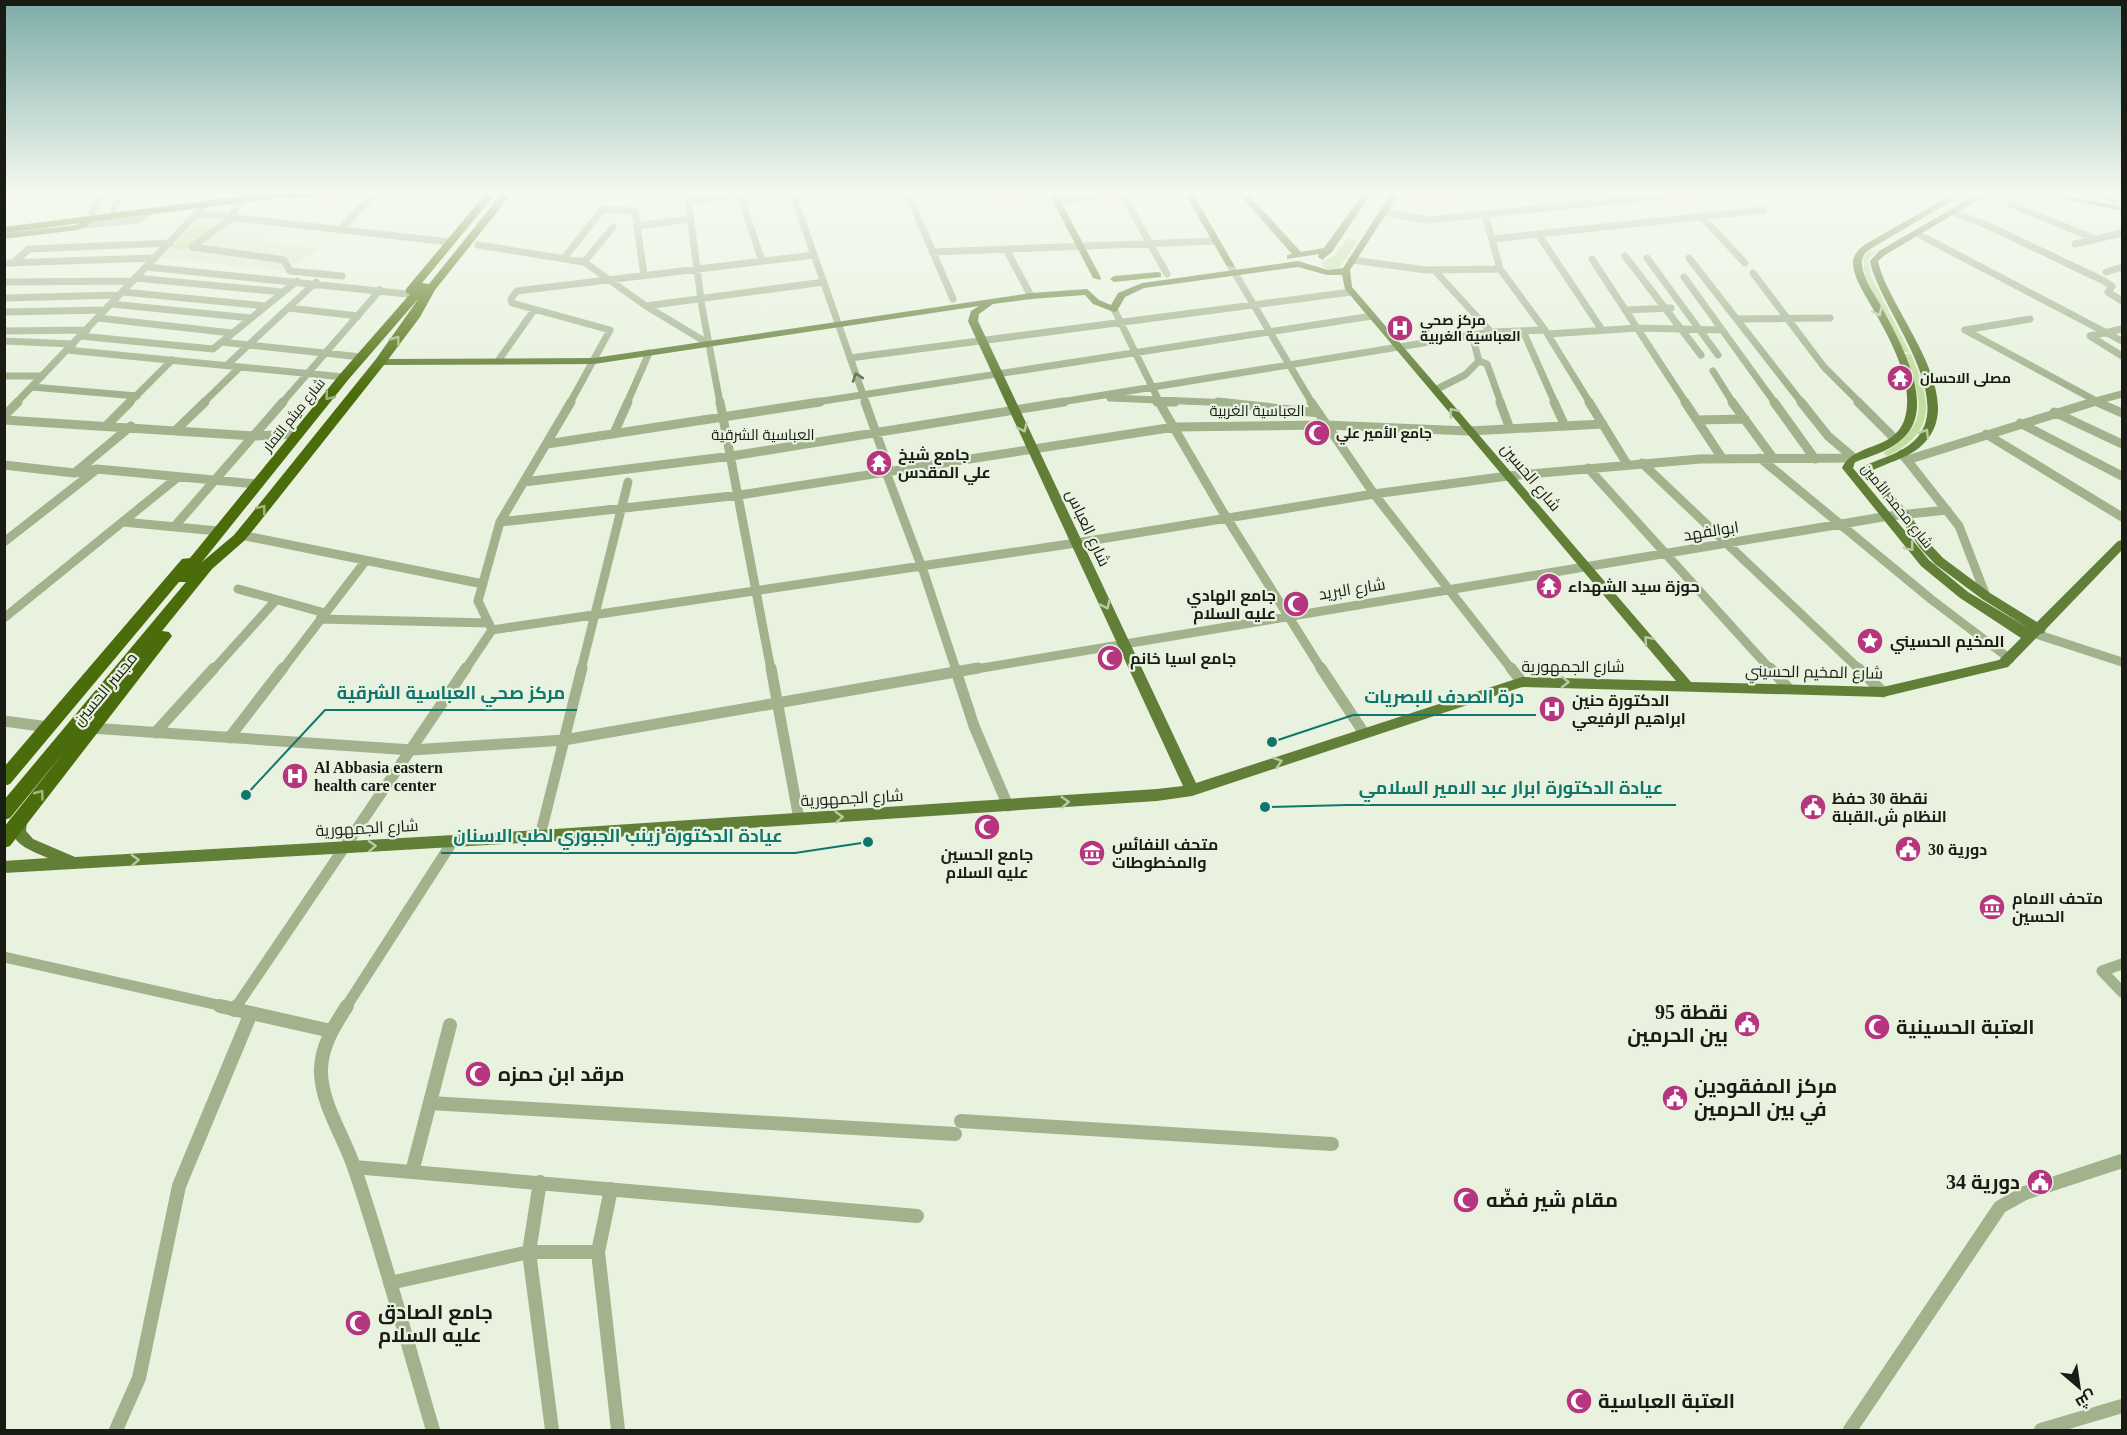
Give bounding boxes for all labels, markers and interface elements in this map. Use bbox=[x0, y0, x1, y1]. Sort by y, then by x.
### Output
one-way arrow bbox=[1871, 306, 1882, 317]
hospital icon: مركز صحي العباسية الغربية bbox=[1385, 313, 1415, 343]
place label: مركز صحي العباسية الغربية bbox=[1420, 313, 1521, 345]
one-way arrow bbox=[389, 335, 400, 346]
temple icon: مصلى الاحسان bbox=[1885, 363, 1915, 393]
place label: مصلى الاحسان bbox=[1920, 371, 2011, 387]
one-way arrow bbox=[851, 372, 864, 383]
street label: شارع ميثم التمار bbox=[259, 375, 330, 457]
one-way arrow bbox=[325, 389, 336, 400]
district label: العباسية الغربية bbox=[1209, 403, 1305, 420]
one-way arrow bbox=[1449, 408, 1460, 419]
mosque icon: جامع الأمير علي bbox=[1302, 418, 1332, 448]
one-way arrow bbox=[1015, 422, 1027, 433]
place label: جامع الأمير علي bbox=[1336, 426, 1432, 445]
district label: العباسية الشرقية bbox=[711, 427, 815, 444]
one-way arrow bbox=[1917, 429, 1929, 439]
street label: شارع الحسين bbox=[1496, 440, 1564, 516]
place label: جامع شيخ علي المقدس bbox=[898, 446, 991, 485]
temple icon: جامع شيخ علي المقدس bbox=[864, 448, 894, 478]
street label: شارع محمد الأمين bbox=[1858, 461, 1936, 552]
street label: شارع العباس bbox=[1060, 487, 1113, 570]
one-way arrow bbox=[255, 505, 266, 516]
street label: ابوالفهد bbox=[1682, 518, 1740, 546]
one-way arrow bbox=[1902, 540, 1913, 551]
temple icon: حوزة سيد الشهداء bbox=[1534, 571, 1564, 601]
street label: شارع البريد bbox=[1317, 575, 1387, 606]
place label: حوزة سيد الشهداء bbox=[1568, 578, 1700, 596]
place label: جامع الهادي عليه السلام bbox=[1187, 587, 1276, 625]
mosque icon: جامع الهادي عليه السلام bbox=[1281, 589, 1311, 619]
one-way arrow bbox=[1098, 598, 1110, 609]
place icon: المخيم الحسيني bbox=[1855, 626, 1885, 656]
place label: المخيم الحسيني bbox=[1890, 633, 2004, 654]
one-way arrow bbox=[1644, 636, 1655, 647]
mosque icon: جامع اسيا خانم bbox=[1095, 643, 1125, 673]
street label: مجسر الحسين bbox=[69, 649, 142, 730]
place label: جامع اسيا خانم bbox=[1130, 650, 1236, 670]
street label: شارع الجمهورية bbox=[1522, 658, 1624, 678]
street label: شارع المخيم الحسيني bbox=[1745, 662, 1883, 687]
callout: مركز صحي العباسية الشرقية bbox=[325, 674, 577, 710]
one-way arrow bbox=[1561, 676, 1570, 688]
callout: درة الصدف للبصريات bbox=[1353, 679, 1536, 715]
text: مركز صحي العباسية الشرقية bbox=[337, 683, 565, 708]
text: درة الصدف للبصريات bbox=[1364, 687, 1524, 708]
place label: الدكتورة حنين ابراهيم الرفيعي bbox=[1572, 692, 1686, 731]
hospital icon: الدكتورة حنين ابراهيم الرفيعي bbox=[1537, 694, 1567, 724]
one-way arrow bbox=[1272, 757, 1283, 769]
place label: Al Abbasia eastern health care center bbox=[314, 759, 443, 794]
hospital icon: Al Abbasia eastern health care center bbox=[280, 761, 310, 791]
callout: عيادة الدكتورة ابرار عبد الامير السلامي bbox=[1347, 769, 1676, 805]
text: عيادة الدكتورة ابرار عبد الامير السلامي bbox=[1359, 778, 1663, 803]
street label: شارع الجمهورية bbox=[800, 787, 904, 812]
one-way arrow bbox=[33, 790, 44, 801]
place label: نقطة 30 حفظ النظام ش.القبلة bbox=[1832, 790, 1947, 828]
public building icon: نقطة 30 حفظ النظام ش.القبلة bbox=[1798, 792, 1828, 822]
one-way arrow bbox=[1061, 796, 1070, 809]
one-way arrow bbox=[834, 810, 843, 823]
mosque icon: جامع الحسين عليه السلام bbox=[972, 812, 1002, 842]
street label: شارع الجمهورية bbox=[315, 817, 419, 842]
callout: عيادة الدكتورة زينب الجبوري لطب الاسنان bbox=[441, 817, 795, 853]
text: عيادة الدكتورة زينب الجبوري لطب الاسنان bbox=[453, 826, 783, 850]
public building icon: دورية 30 bbox=[1893, 834, 1923, 864]
place label: متحف النفائس والمخطوطات bbox=[1112, 836, 1218, 872]
museum icon: متحف النفائس والمخطوطات bbox=[1077, 838, 1107, 868]
one-way arrow bbox=[367, 839, 376, 852]
place label: دورية 30 bbox=[1928, 841, 1987, 859]
place label: جامع الحسين عليه السلام bbox=[941, 846, 1033, 884]
one-way arrow bbox=[131, 854, 140, 867]
place label: متحف الامام الحسين bbox=[2012, 890, 2103, 926]
museum icon: متحف الامام الحسين bbox=[1977, 892, 2007, 922]
place label: نقطة 95 بين الحرمين bbox=[1627, 1001, 1728, 1047]
public building icon: نقطة 95 بين الحرمين bbox=[1732, 1009, 1762, 1039]
mosque icon: العتبة الحسينية bbox=[1862, 1012, 1892, 1042]
place label: العتبة الحسينية bbox=[1896, 1016, 2034, 1039]
mosque icon: مرقد ابن حمزه bbox=[463, 1059, 493, 1089]
place label: مرقد ابن حمزه bbox=[498, 1063, 625, 1086]
place label: مركز المفقودين في بين الحرمين bbox=[1694, 1075, 1837, 1125]
public building icon: مركز المفقودين في بين الحرمين bbox=[1660, 1083, 1690, 1113]
public building icon: دورية 34 bbox=[2025, 1167, 2055, 1197]
place label: دورية 34 bbox=[1946, 1171, 2020, 1194]
mosque icon: مقام شير فضّه bbox=[1451, 1185, 1481, 1215]
place label: مقام شير فضّه bbox=[1486, 1188, 1618, 1214]
place label: جامع الصادق عليه السلام bbox=[378, 1301, 493, 1349]
mosque icon: جامع الصادق عليه السلام bbox=[343, 1308, 373, 1338]
north arrow bbox=[2049, 1357, 2109, 1417]
mosque icon: العتبة العباسية bbox=[1564, 1386, 1594, 1416]
text: ش bbox=[2072, 1386, 2099, 1412]
place label: العتبة العباسية bbox=[1598, 1390, 1735, 1413]

